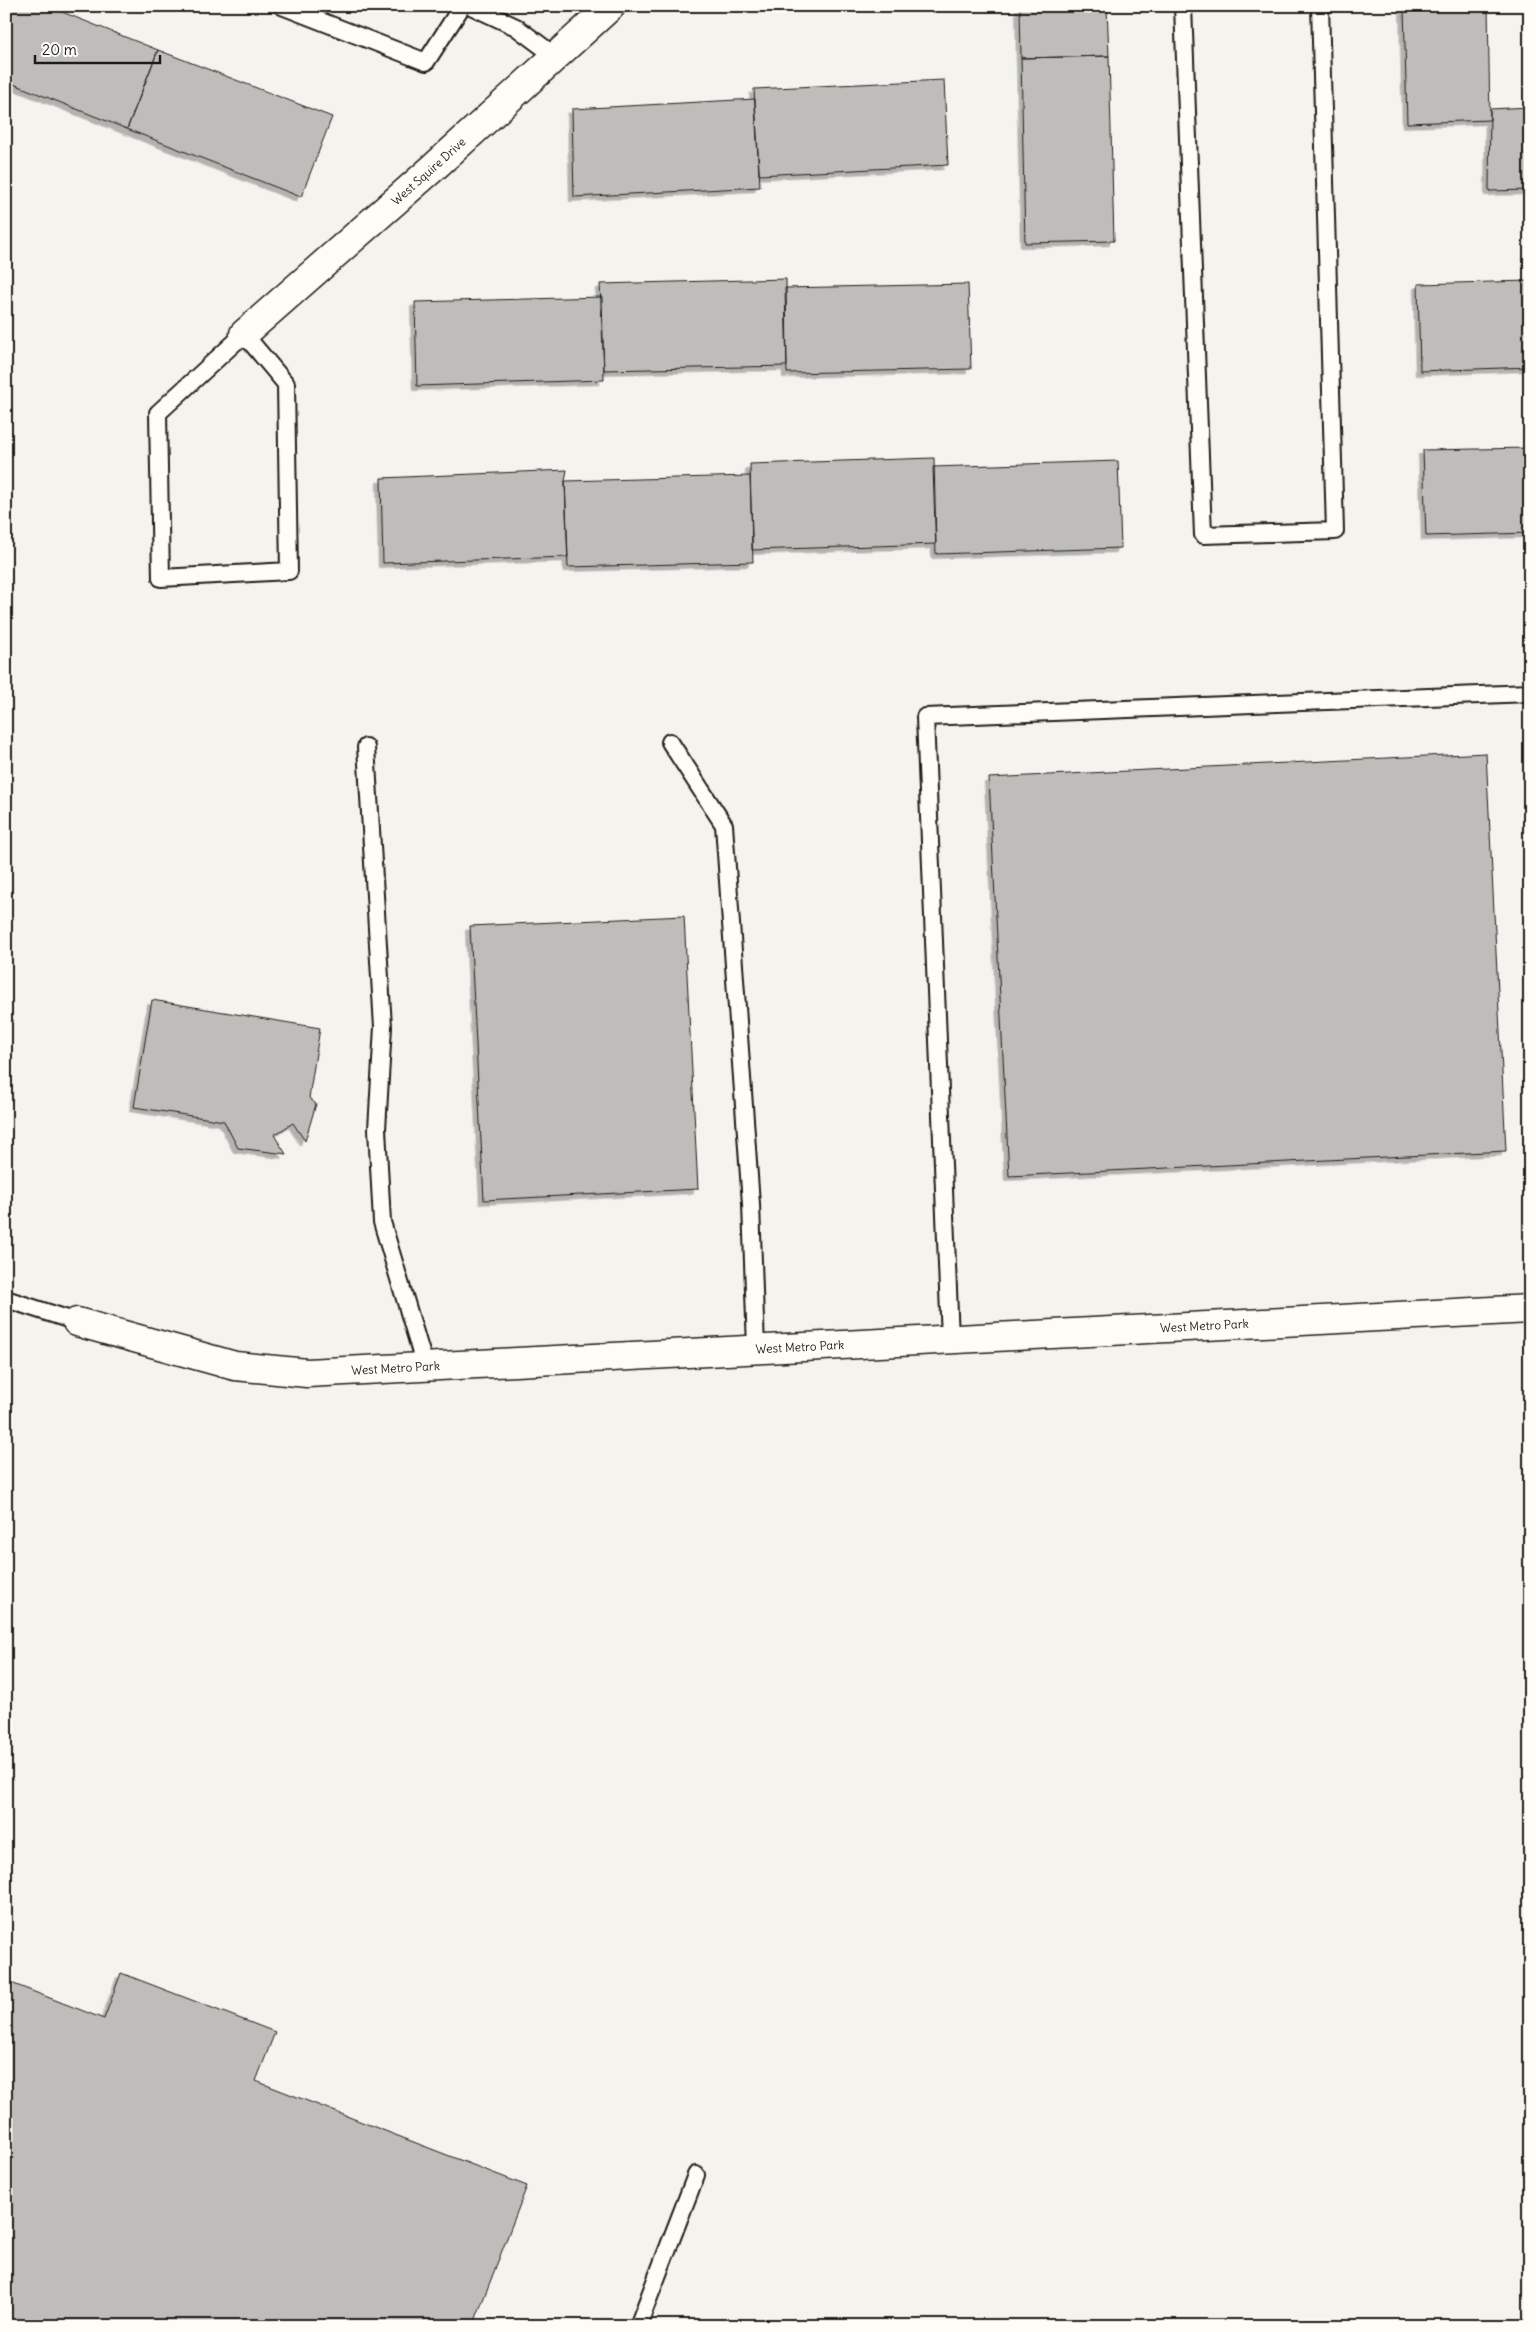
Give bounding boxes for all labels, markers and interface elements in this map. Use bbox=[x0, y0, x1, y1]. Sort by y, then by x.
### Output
scale bar bbox=[35, 32, 160, 64]
text: 20 m bbox=[42, 40, 77, 59]
street label: West Squire Drive bbox=[388, 134, 469, 208]
street label: West Metro Park bbox=[1160, 1316, 1249, 1335]
street label: West Metro Park bbox=[755, 1337, 845, 1357]
street label: West Metro Park bbox=[351, 1358, 440, 1378]

